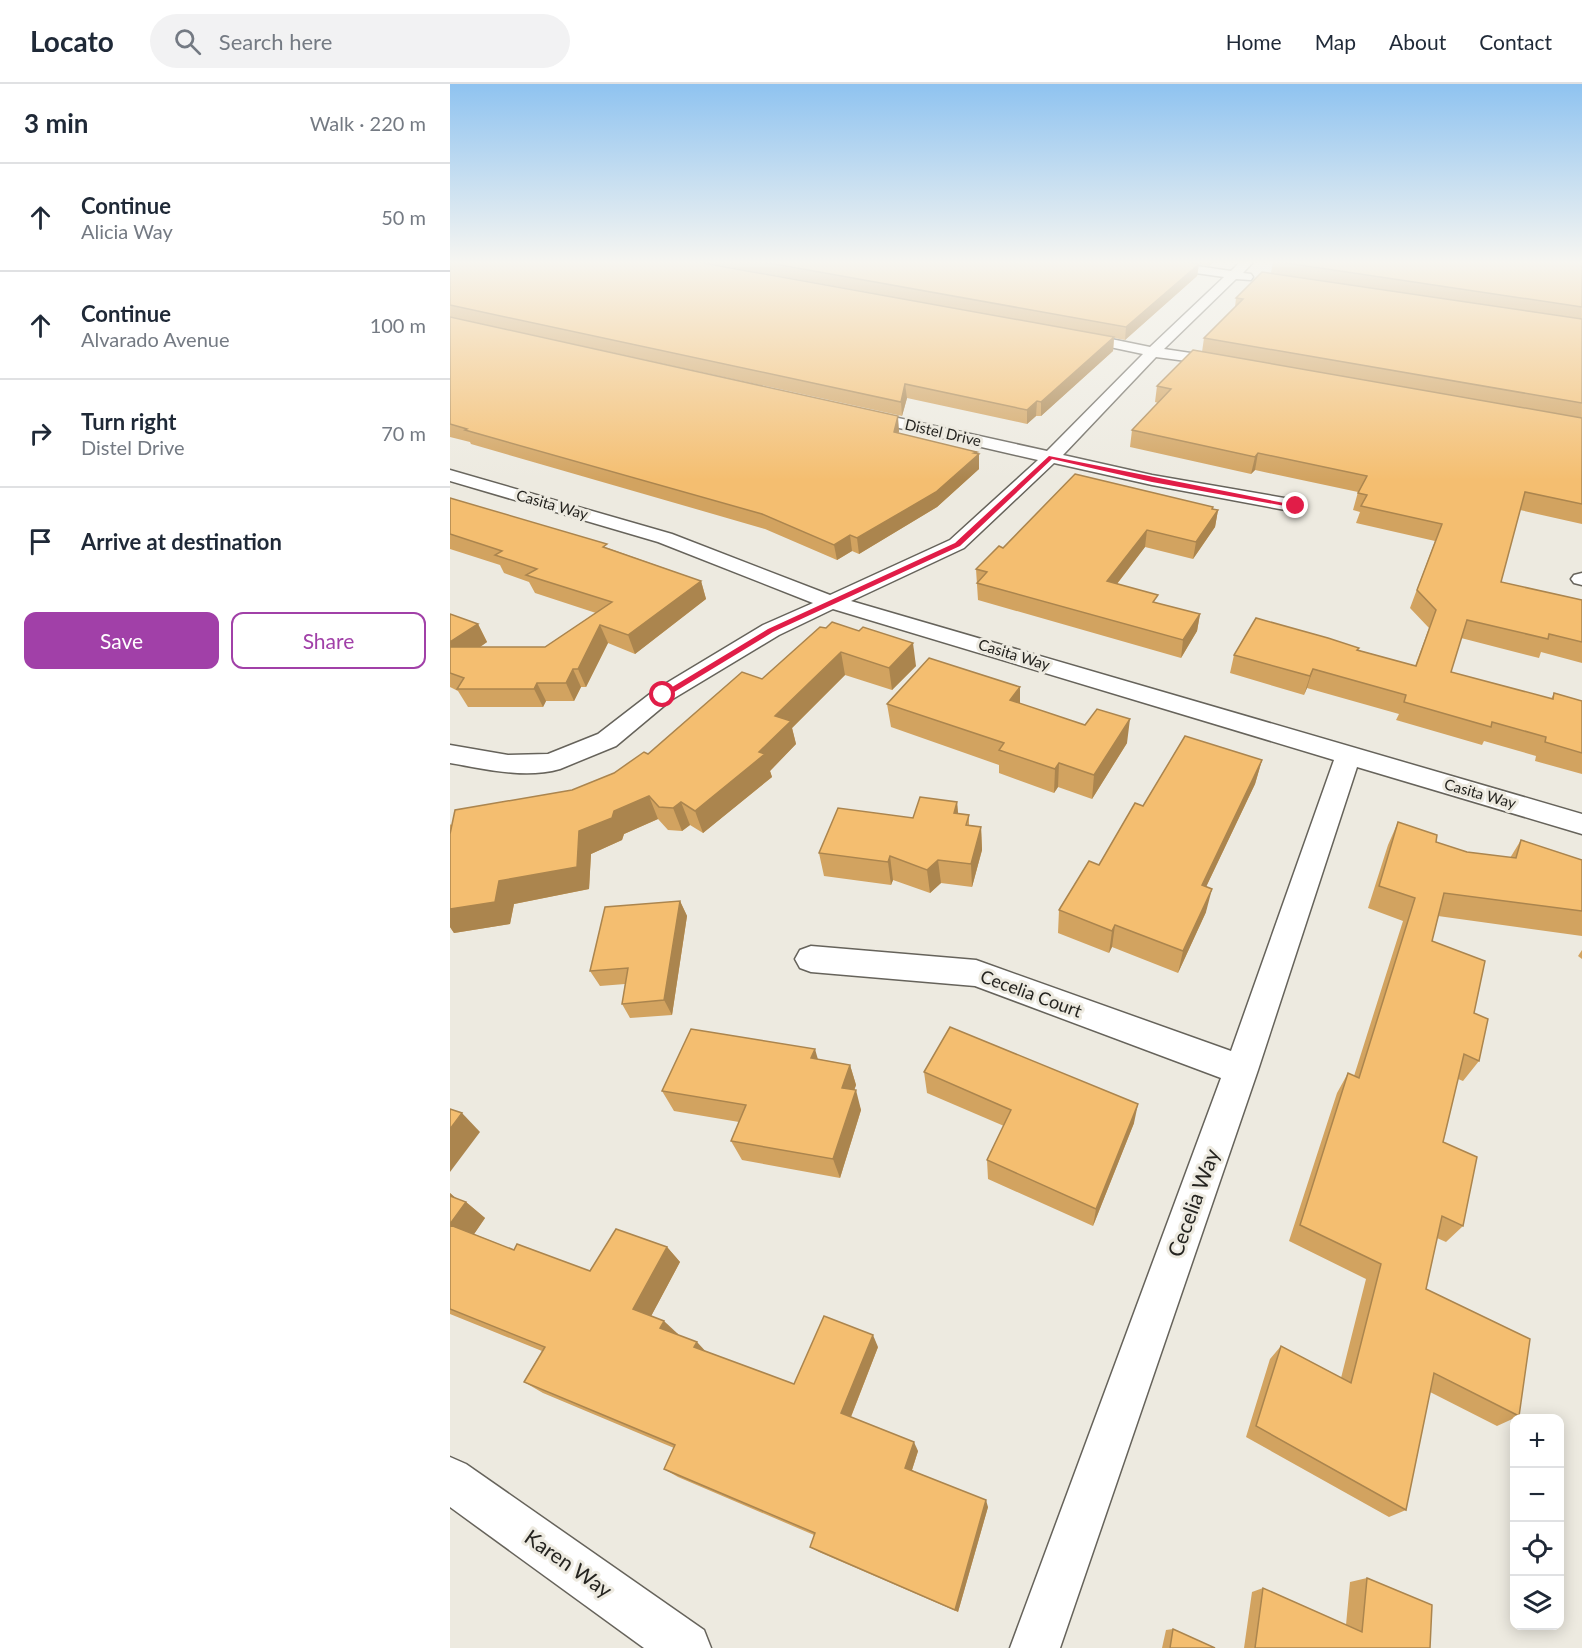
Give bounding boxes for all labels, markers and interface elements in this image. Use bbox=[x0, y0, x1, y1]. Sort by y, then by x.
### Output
search box bbox=[150, 14, 570, 68]
text: Locato bbox=[30, 24, 114, 58]
icon: search bbox=[171, 25, 204, 58]
text: Search here bbox=[219, 28, 332, 55]
text: Home bbox=[1226, 29, 1282, 54]
text: Map bbox=[1315, 29, 1356, 54]
text: About bbox=[1389, 29, 1446, 54]
text: Contact bbox=[1479, 29, 1552, 54]
text: 3 min bbox=[24, 107, 88, 139]
text: Walk · 220 m bbox=[310, 111, 426, 135]
text: Continue bbox=[81, 192, 171, 219]
icon: ahead bbox=[24, 201, 57, 234]
text: 50 m bbox=[381, 205, 426, 229]
text: Alicia Way bbox=[81, 219, 173, 243]
text: Continue bbox=[81, 300, 171, 327]
icon: ahead bbox=[24, 309, 57, 342]
text: 100 m bbox=[370, 313, 426, 337]
text: Alvarado Avenue bbox=[81, 327, 230, 351]
text: Turn right bbox=[81, 408, 176, 435]
street label: Distel Drive bbox=[903, 415, 983, 450]
icon: right bbox=[24, 417, 57, 450]
text: 70 m bbox=[381, 421, 426, 445]
text: Distel Drive bbox=[81, 435, 185, 459]
street label: Casita Way bbox=[514, 485, 590, 523]
route end bbox=[1282, 492, 1308, 518]
icon: arrive bbox=[24, 525, 57, 558]
text: Arrive at destination bbox=[81, 528, 282, 555]
button: Save bbox=[24, 612, 219, 669]
button: Share bbox=[231, 612, 426, 669]
street label: Casita Way bbox=[976, 635, 1052, 674]
route start bbox=[649, 681, 675, 707]
street label: Casita Way bbox=[1442, 774, 1518, 812]
street label: Cecelia Court bbox=[978, 965, 1086, 1022]
street label: Cecelia Way bbox=[1162, 1145, 1224, 1260]
map controls bbox=[1510, 1414, 1564, 1630]
button: + bbox=[1510, 1414, 1564, 1468]
button: − bbox=[1510, 1468, 1564, 1522]
button: locate bbox=[1510, 1522, 1564, 1576]
street label: Karen Way bbox=[520, 1524, 618, 1602]
button: layers bbox=[1510, 1576, 1564, 1630]

